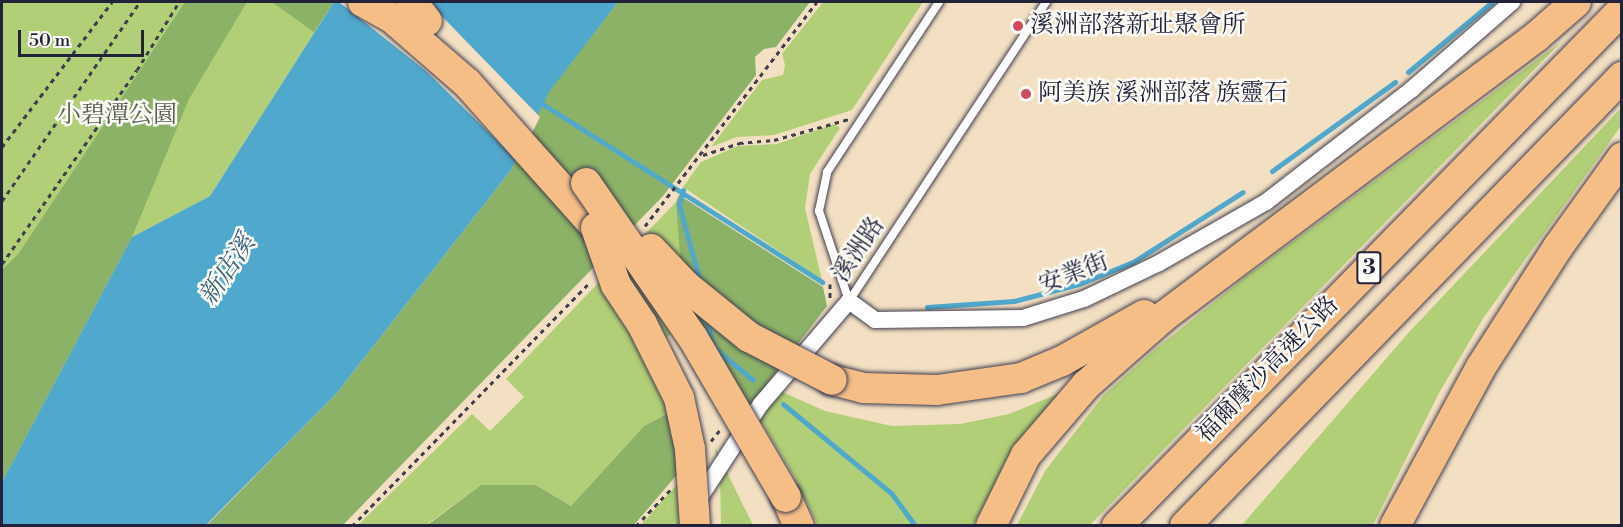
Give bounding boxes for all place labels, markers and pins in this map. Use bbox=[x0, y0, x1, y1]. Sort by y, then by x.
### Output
place label: 溪洲部落新址聚會所 bbox=[1030, 12, 1246, 40]
marker: 溪洲部落新址聚會所 bbox=[1011, 19, 1025, 33]
place label: 阿美族 溪洲部落 族靈石 bbox=[1038, 80, 1288, 108]
marker: 阿美族 溪洲部落 族靈石 bbox=[1019, 87, 1033, 101]

